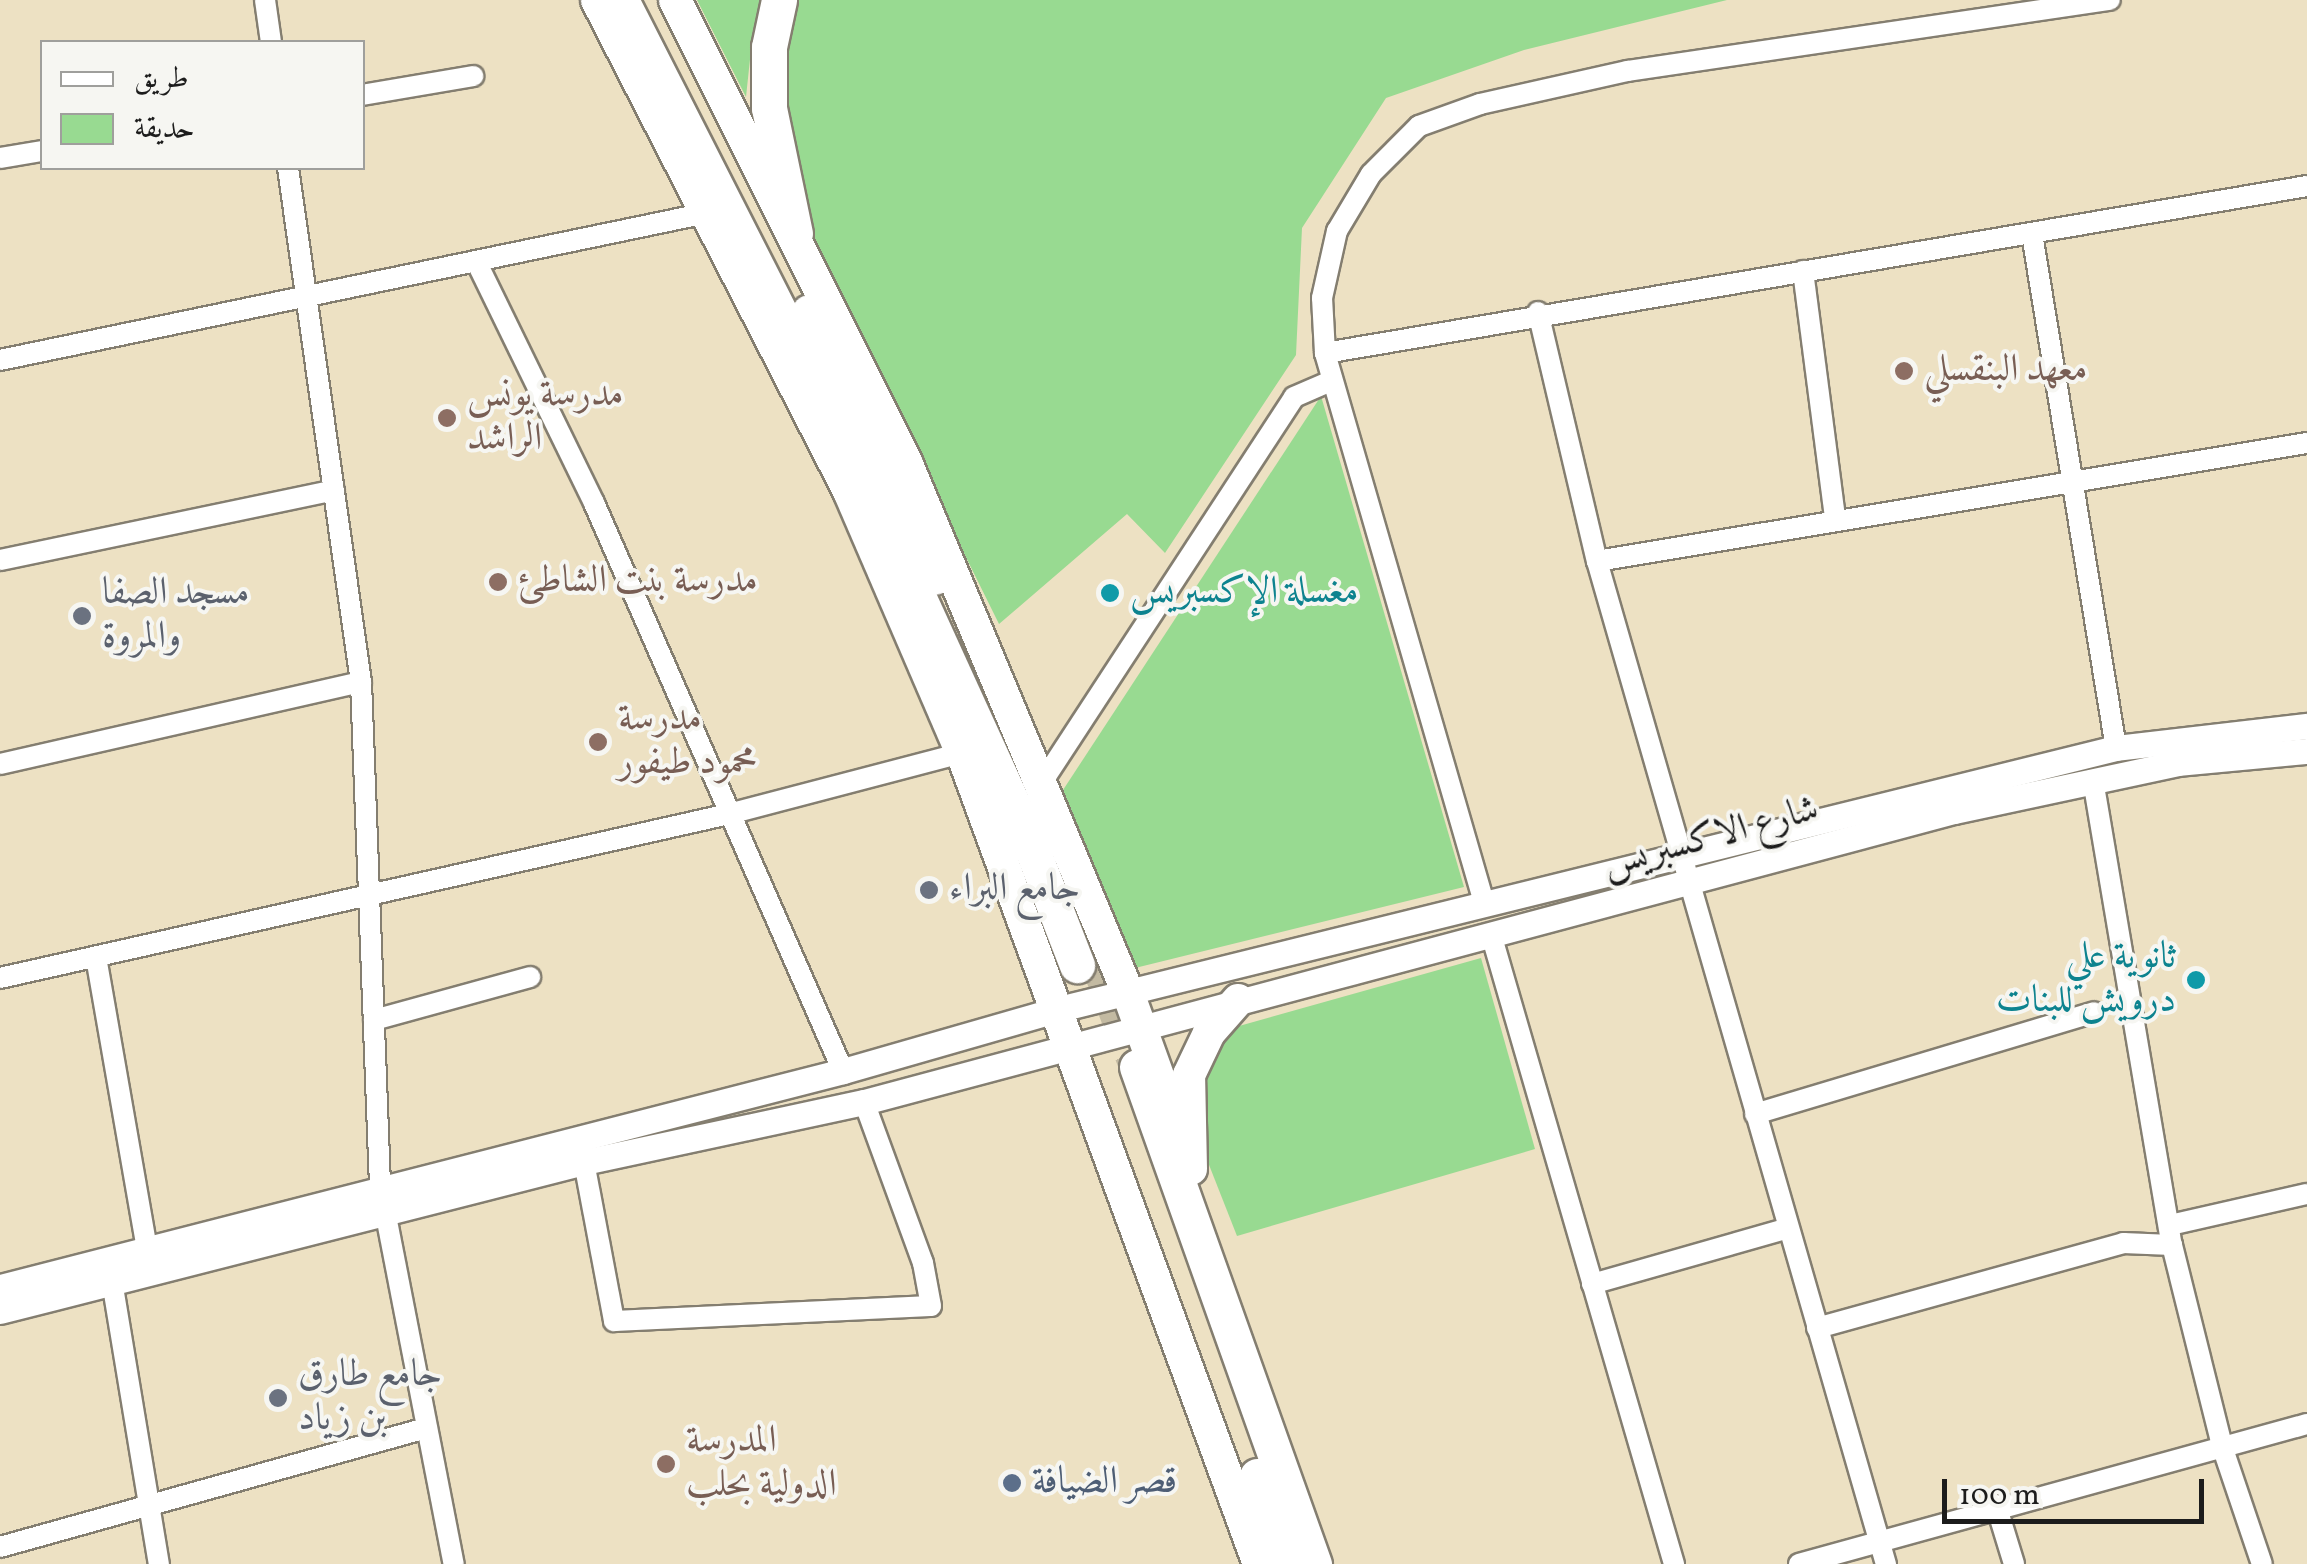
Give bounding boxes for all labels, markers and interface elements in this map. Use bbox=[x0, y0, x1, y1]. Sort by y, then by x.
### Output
legend bbox=[40, 40, 365, 170]
text: طريق bbox=[134, 58, 189, 100]
text: حديقة bbox=[134, 108, 195, 150]
place label: معهد البنقسلي bbox=[1924, 348, 2088, 394]
marker: معهد البنقسلي bbox=[1893, 360, 1915, 382]
place label: مدرسة يونس الراشد bbox=[467, 373, 624, 462]
marker: مدرسة يونس الراشد bbox=[436, 407, 458, 429]
place label: مدرسة بنت الشاطئ bbox=[518, 559, 758, 605]
place label: مغسلة الإكسبريس bbox=[1130, 570, 1358, 616]
place label: مسجد الصفا والمروة bbox=[102, 571, 250, 660]
marker: مدرسة بنت الشاطئ bbox=[487, 571, 509, 593]
marker: مغسلة الإكسبريس bbox=[1099, 582, 1121, 604]
marker: مسجد الصفا والمروة bbox=[71, 605, 93, 627]
place label: مدرسة محمود طيفور bbox=[618, 697, 757, 786]
marker: مدرسة محمود طيفور bbox=[587, 731, 609, 753]
street label: شارع الاكسبريس bbox=[1598, 787, 1824, 889]
place label: جامع البراء bbox=[949, 867, 1080, 913]
marker: جامع البراء bbox=[918, 879, 940, 901]
place label: ثانوية علي درويش للبنات bbox=[1996, 935, 2176, 1024]
marker: ثانوية علي درويش للبنات bbox=[2185, 969, 2207, 991]
place label: جامع طارق بن زياد bbox=[298, 1353, 442, 1442]
marker: جامع طارق بن زياد bbox=[267, 1387, 289, 1409]
place label: المدرسة الدولية بحلب bbox=[686, 1419, 837, 1508]
marker: المدرسة الدولية بحلب bbox=[655, 1453, 677, 1475]
scale bar bbox=[1947, 1459, 2210, 1521]
place label: قصر الضيافة bbox=[1032, 1460, 1177, 1506]
marker: قصر الضيافة bbox=[1001, 1472, 1023, 1494]
text: 100 m bbox=[1959, 1475, 2040, 1517]

